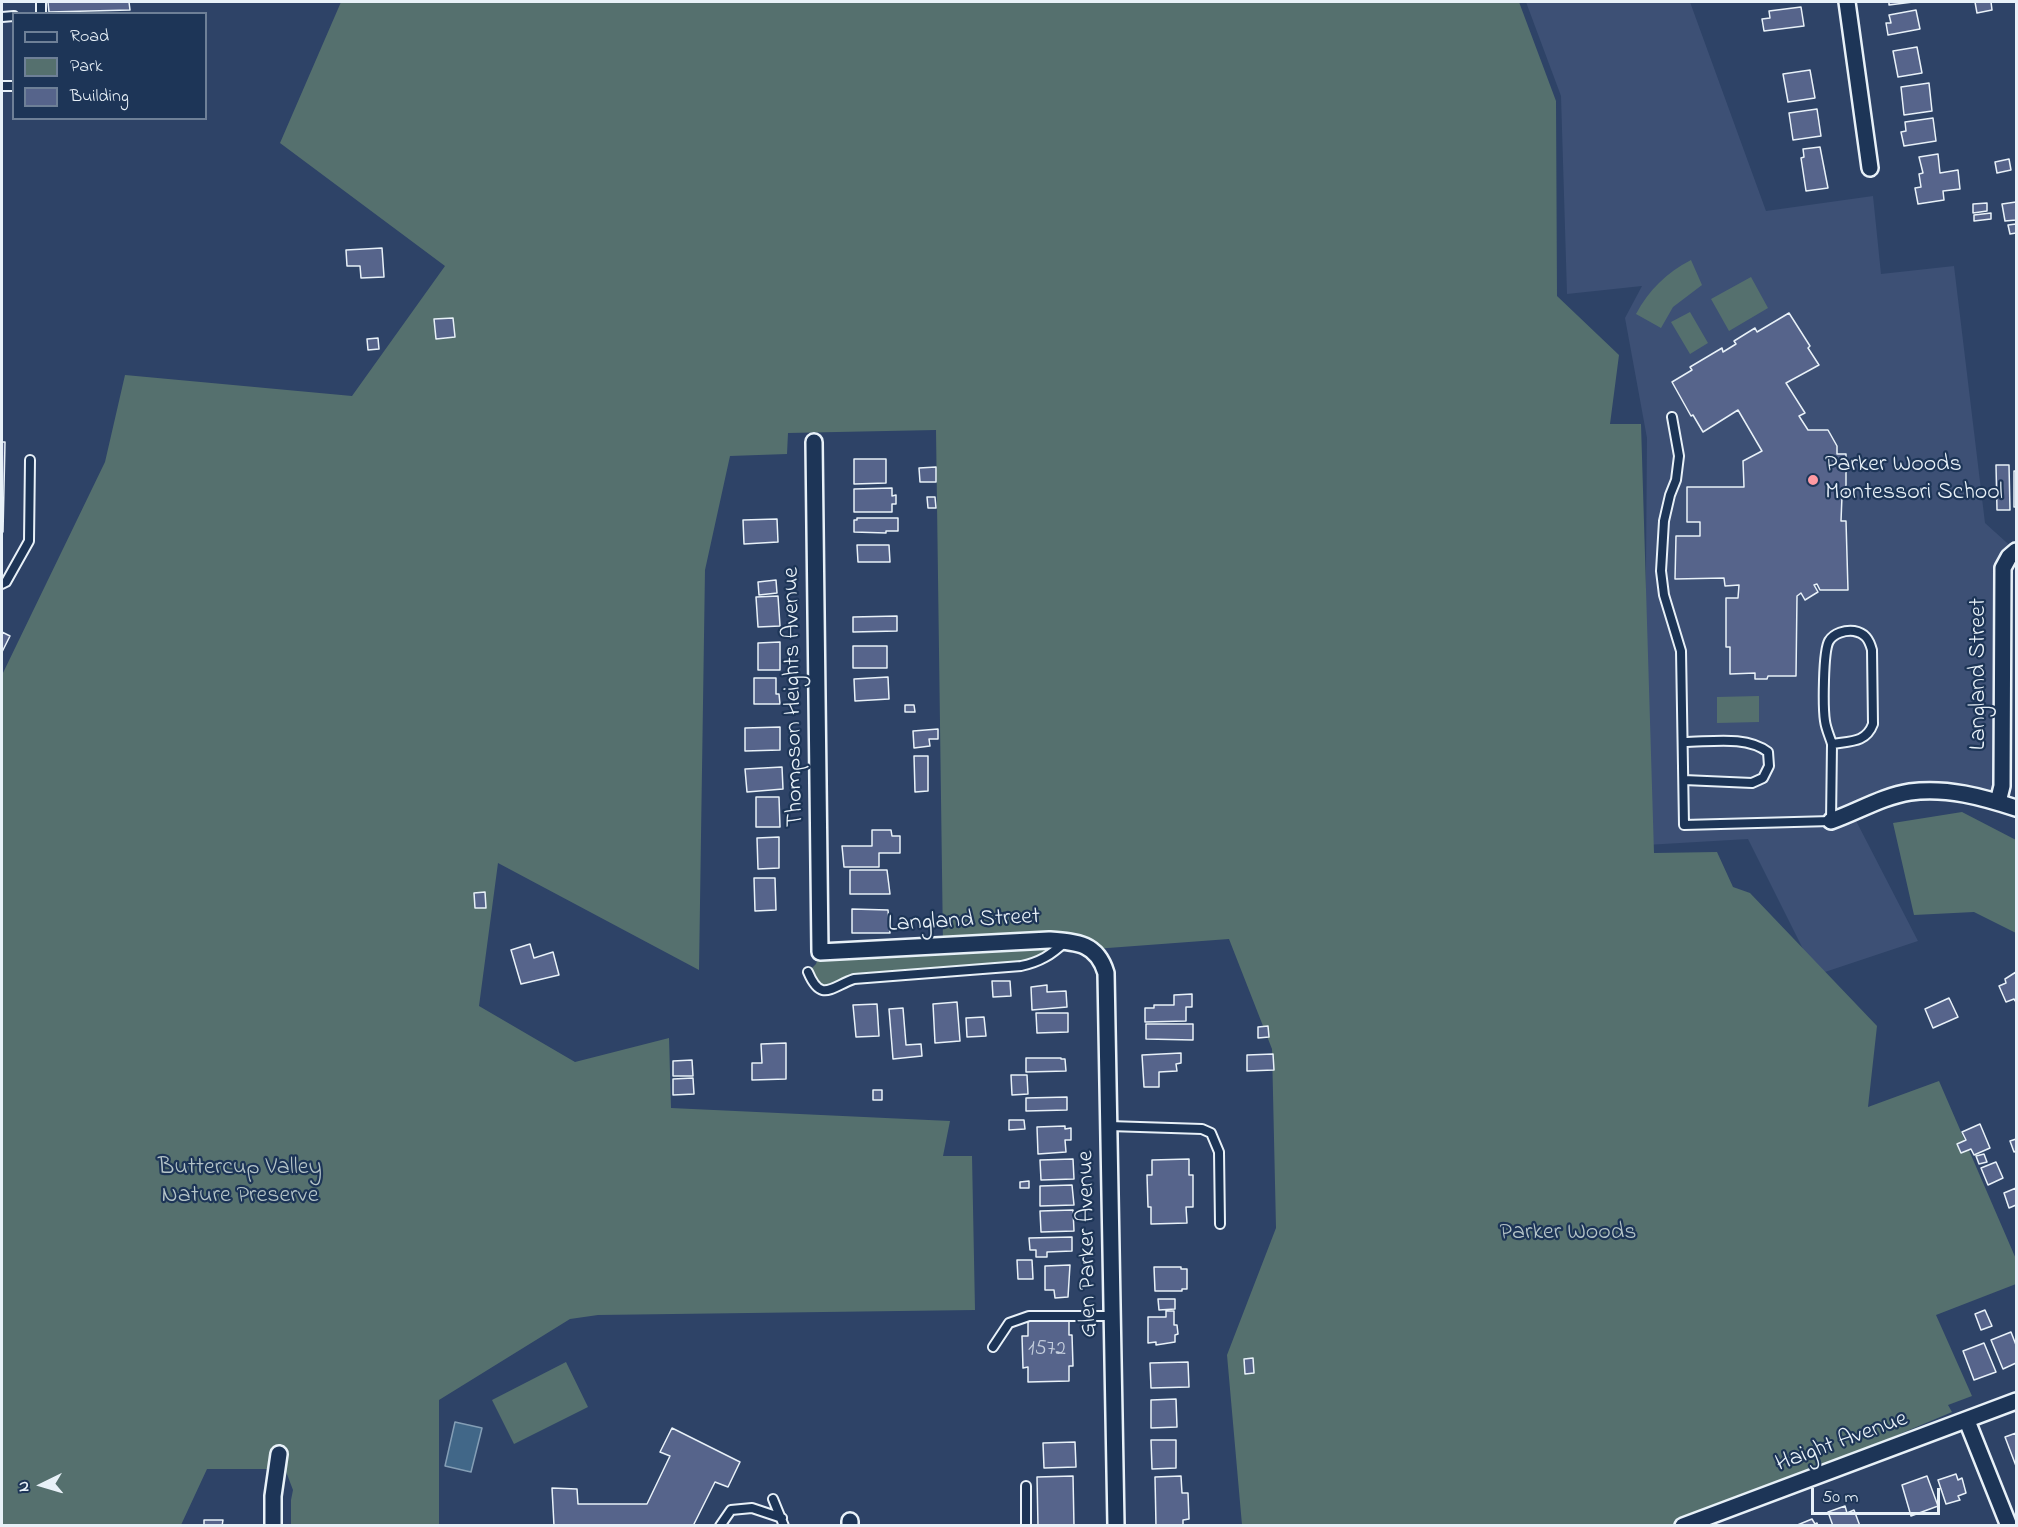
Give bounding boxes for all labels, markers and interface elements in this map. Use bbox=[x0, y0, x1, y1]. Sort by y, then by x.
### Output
legend bbox=[12, 12, 207, 120]
text: Road bbox=[70, 24, 109, 50]
text: Park bbox=[70, 54, 103, 80]
text: Building bbox=[70, 84, 129, 110]
place label: Parker Woods Montessori School bbox=[1825, 452, 2003, 508]
marker: Parker Woods Montessori School bbox=[1806, 473, 1820, 487]
street label: Thompson Heights Avenue bbox=[778, 567, 812, 827]
street label: Langland Street bbox=[1966, 598, 1994, 750]
street label: Langland Street bbox=[887, 904, 1041, 940]
street label: Glen Parker Avenue bbox=[1073, 1150, 1105, 1338]
park label: Buttercup Valley Nature Preserve bbox=[158, 1155, 322, 1211]
park label: Parker Woods bbox=[1500, 1220, 1636, 1248]
house number: 1572 bbox=[1028, 1338, 1066, 1364]
street label: Haight Avenue bbox=[1772, 1406, 1912, 1480]
north arrow bbox=[12, 1455, 72, 1515]
scale bar bbox=[1814, 1476, 1943, 1514]
text: N bbox=[12, 1480, 36, 1493]
text: 50 m bbox=[1822, 1485, 1859, 1511]

